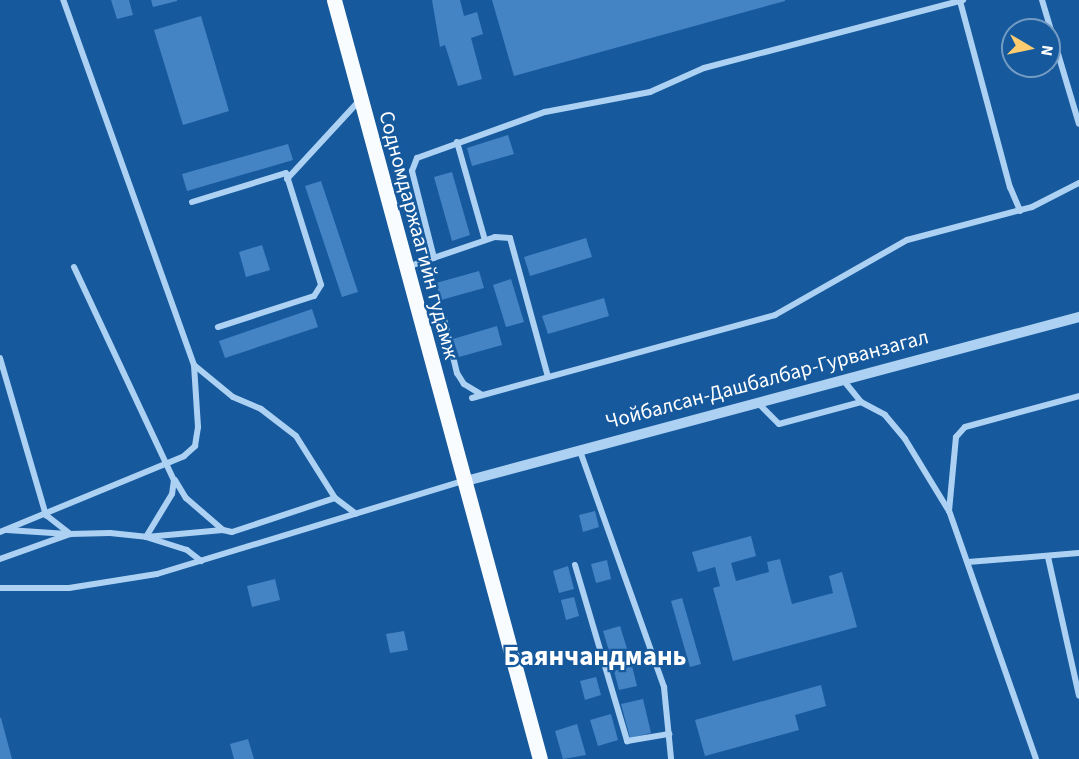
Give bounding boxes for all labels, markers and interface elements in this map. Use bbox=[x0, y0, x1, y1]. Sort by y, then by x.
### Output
north arrow bbox=[1001, 18, 1061, 78]
text: N bbox=[1035, 44, 1059, 57]
street label: Содномдаржаагийн гудамж bbox=[374, 108, 464, 362]
street label: Чойбалсан-Дашбалбар-Гурванзагал bbox=[603, 324, 931, 434]
district label: Баянчандмань bbox=[503, 641, 687, 673]

